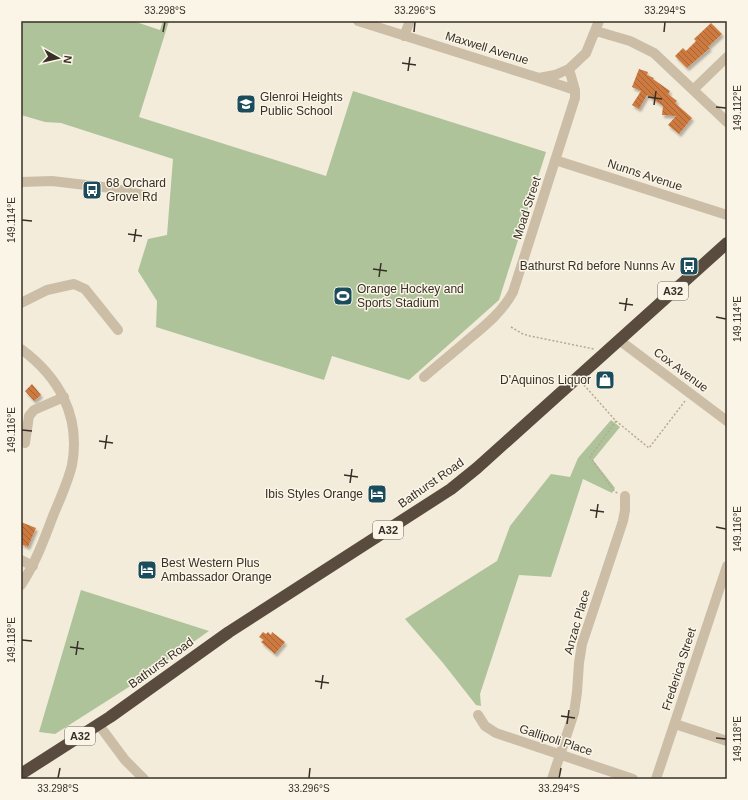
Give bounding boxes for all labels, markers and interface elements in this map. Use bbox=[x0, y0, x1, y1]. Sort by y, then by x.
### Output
text: 33.298°S bbox=[144, 5, 186, 16]
text: 33.296°S bbox=[394, 5, 436, 16]
text: 33.294°S bbox=[644, 5, 686, 16]
street label: Maxwell Avenue bbox=[444, 29, 531, 67]
north arrow bbox=[38, 38, 78, 78]
text: N bbox=[61, 55, 74, 64]
text: 149.112°E bbox=[732, 85, 743, 131]
place label: Glenroi Heights Public School bbox=[260, 90, 343, 118]
school or university icon: Glenroi Heights Public School bbox=[235, 93, 257, 115]
street label: Nunns Avenue bbox=[606, 156, 684, 194]
street label: Moad Street bbox=[510, 174, 544, 241]
place label: 68 Orchard Grove Rd bbox=[106, 176, 166, 204]
bus stop icon: 68 Orchard Grove Rd bbox=[81, 179, 103, 201]
text: 149.114°E bbox=[6, 197, 17, 243]
bus stop icon: Bathurst Rd before Nunns Av bbox=[678, 255, 700, 277]
place label: Bathurst Rd before Nunns Av bbox=[520, 259, 675, 273]
place label: Orange Hockey and Sports Stadium bbox=[357, 282, 464, 310]
road number: A32 bbox=[658, 282, 688, 300]
sports icon: Orange Hockey and Sports Stadium bbox=[332, 285, 354, 307]
text: 149.114°E bbox=[732, 296, 743, 342]
street label: Cox Avenue bbox=[651, 345, 711, 395]
shop icon: D'Aquinos Liquor bbox=[594, 369, 616, 391]
place label: D'Aquinos Liquor bbox=[500, 373, 591, 387]
text: 149.116°E bbox=[6, 407, 17, 453]
street label: Bathurst Road bbox=[396, 455, 466, 511]
hotel icon: Ibis Styles Orange bbox=[366, 483, 388, 505]
place label: Ibis Styles Orange bbox=[265, 487, 363, 501]
text: 149.116°E bbox=[732, 506, 743, 552]
road number: A32 bbox=[373, 521, 403, 539]
place label: Best Western Plus Ambassador Orange bbox=[161, 556, 272, 584]
hotel icon: Best Western Plus Ambassador Orange bbox=[136, 559, 158, 581]
street label: Anzac Place bbox=[561, 588, 593, 656]
text: 149.118°E bbox=[6, 617, 17, 663]
street label: Frederica Street bbox=[659, 625, 699, 712]
street label: Bathurst Road bbox=[126, 635, 196, 691]
text: 149.118°E bbox=[732, 716, 743, 762]
street label: Gallipoli Place bbox=[518, 722, 595, 759]
road number: A32 bbox=[65, 727, 95, 745]
text: 33.298°S bbox=[37, 783, 79, 794]
text: 33.296°S bbox=[288, 783, 330, 794]
text: 33.294°S bbox=[538, 783, 580, 794]

